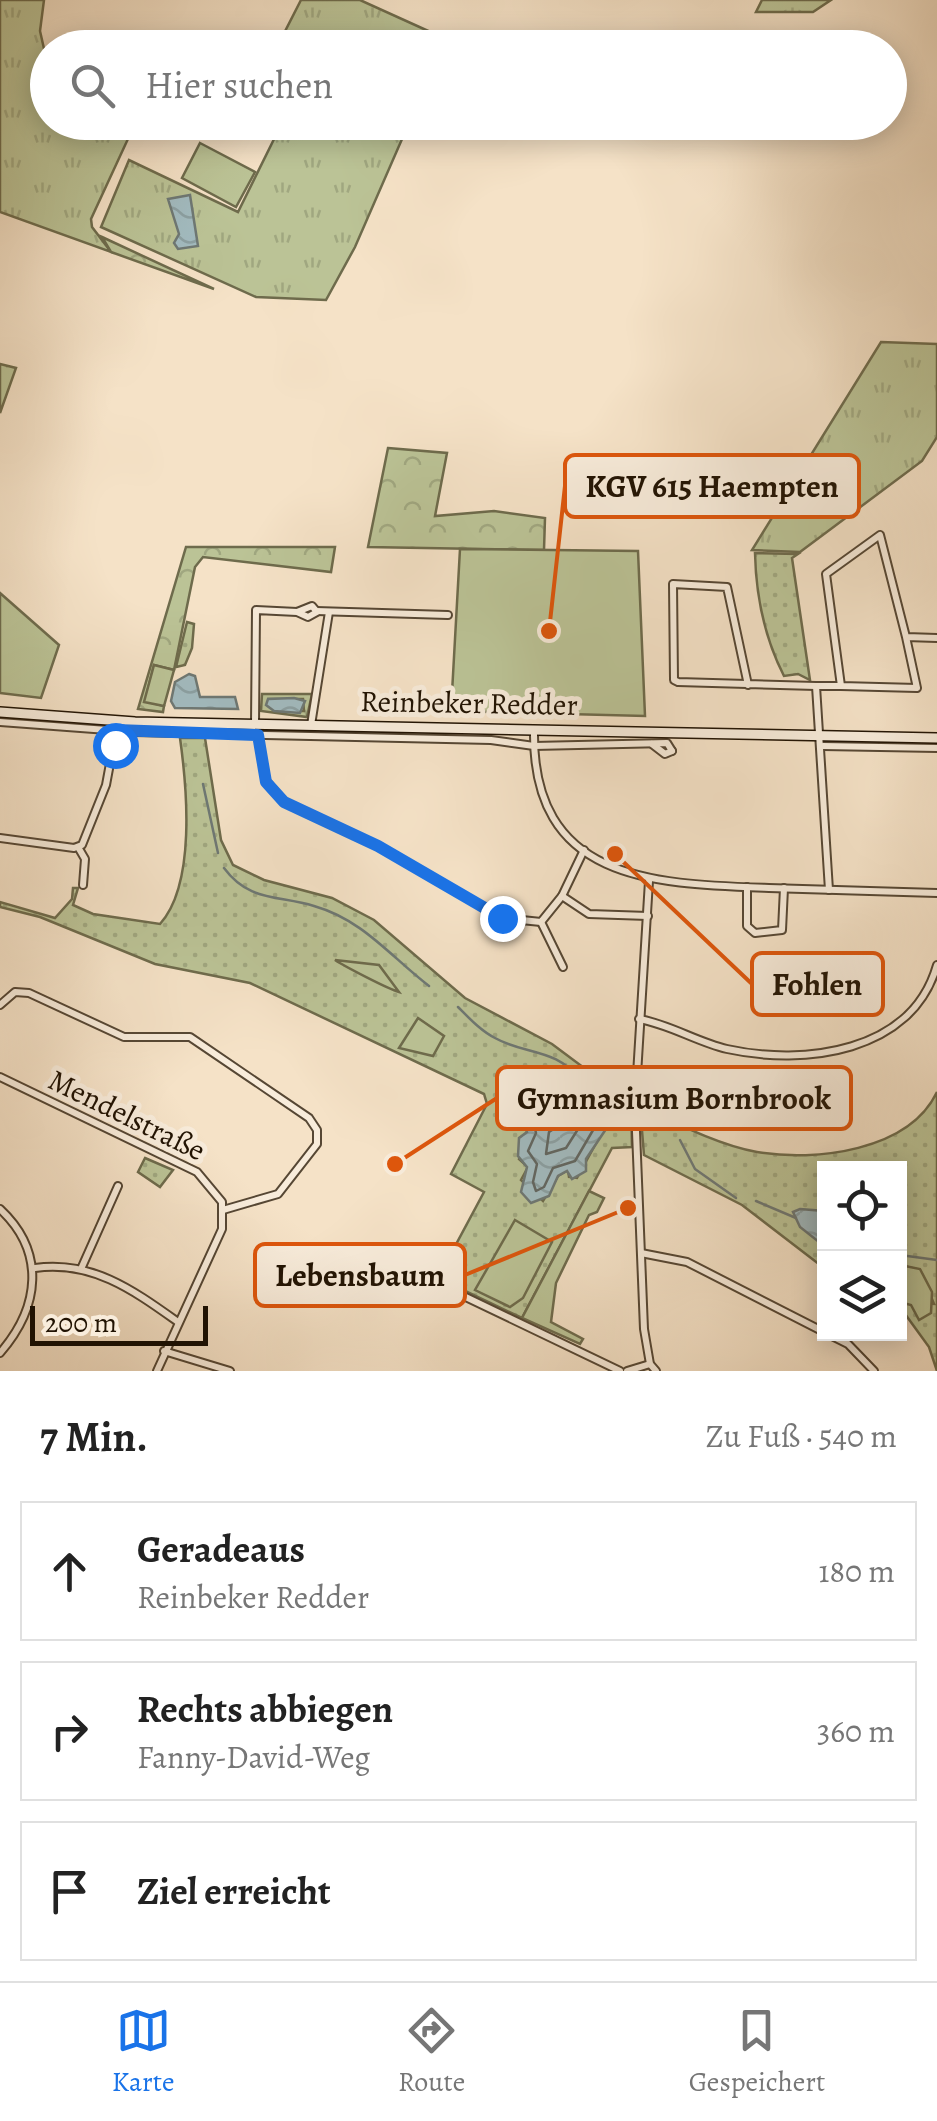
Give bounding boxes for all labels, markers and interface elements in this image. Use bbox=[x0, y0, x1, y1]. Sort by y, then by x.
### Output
search box bbox=[30, 30, 907, 140]
icon: search bbox=[65, 58, 120, 113]
text: Hier suchen bbox=[145, 59, 333, 111]
callout: KGV 615 Haempten bbox=[565, 455, 859, 517]
text: KGV 615 Haempten bbox=[585, 464, 839, 508]
street label: Reinbeker Redder bbox=[360, 681, 578, 725]
route start bbox=[93, 723, 139, 769]
route end bbox=[480, 896, 526, 942]
callout: Fohlen bbox=[752, 953, 883, 1015]
text: Fohlen bbox=[772, 962, 862, 1006]
street label: Mendelstraße bbox=[42, 1060, 212, 1170]
callout: Gymnasium Bornbrook bbox=[497, 1067, 851, 1129]
text: Gymnasium Bornbrook bbox=[517, 1076, 831, 1120]
map controls bbox=[817, 1161, 907, 1341]
button: locate bbox=[817, 1161, 907, 1251]
callout: Lebensbaum bbox=[255, 1244, 465, 1306]
button: layers bbox=[817, 1251, 907, 1341]
text: Lebensbaum bbox=[275, 1253, 445, 1297]
scale bar bbox=[30, 1301, 208, 1346]
text: 200 m bbox=[45, 1304, 117, 1342]
text: 7 Min. bbox=[40, 1408, 148, 1465]
text: Zu Fuß · 540 m bbox=[706, 1414, 897, 1458]
text: Geradeaus bbox=[137, 1523, 305, 1575]
icon: ahead bbox=[42, 1544, 97, 1599]
text: 180 m bbox=[819, 1549, 895, 1593]
text: Reinbeker Redder bbox=[137, 1575, 369, 1619]
text: Rechts abbiegen bbox=[137, 1683, 393, 1735]
icon: right bbox=[42, 1704, 97, 1759]
text: 360 m bbox=[817, 1709, 895, 1753]
text: Fanny-David-Weg bbox=[137, 1735, 370, 1779]
icon: arrive bbox=[42, 1864, 97, 1919]
text: Ziel erreicht bbox=[137, 1865, 331, 1917]
tab: Karte bbox=[112, 2003, 175, 2101]
tab: Route bbox=[398, 2003, 465, 2101]
tab: Gespeichert bbox=[689, 2003, 825, 2101]

